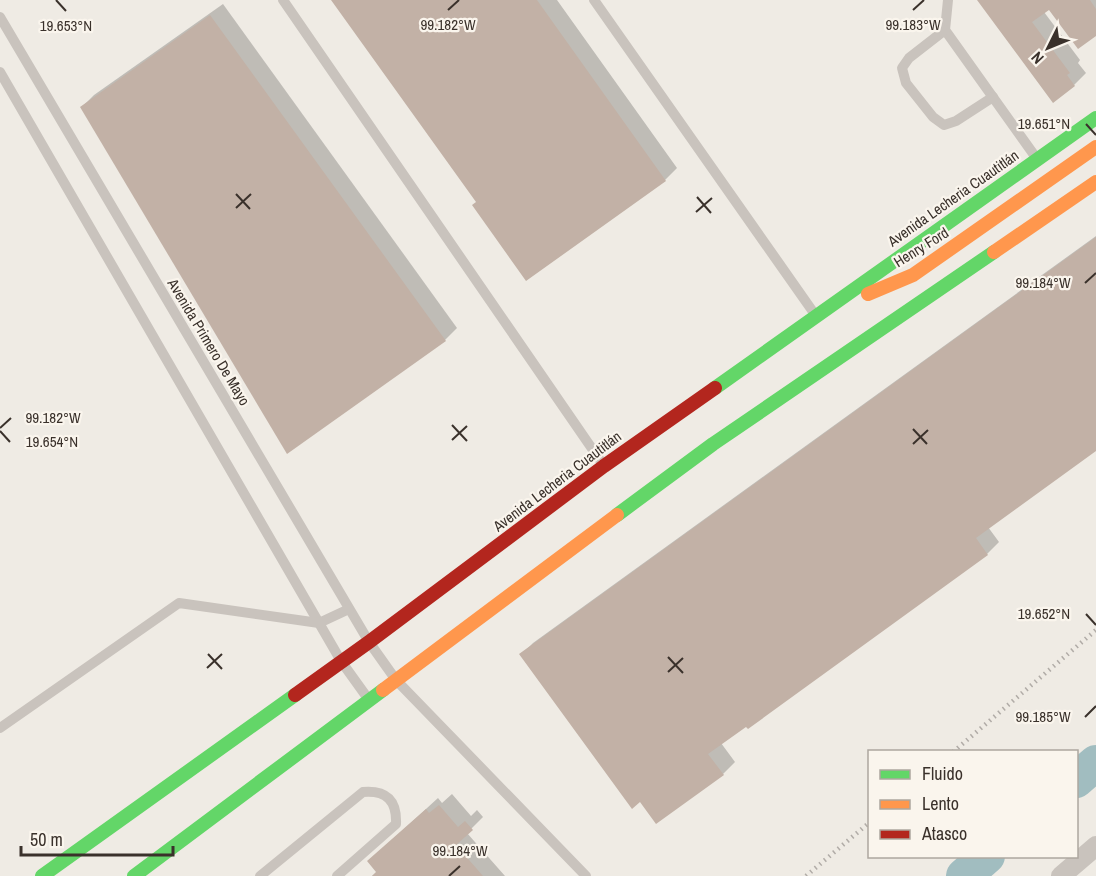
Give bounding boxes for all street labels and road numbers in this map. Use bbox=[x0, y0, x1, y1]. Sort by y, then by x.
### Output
street label: Avenida Lecheria Cuautitlán bbox=[882, 145, 1023, 252]
street label: Henry Ford bbox=[890, 222, 952, 272]
street label: Avenida Primero De Mayo bbox=[162, 274, 255, 410]
street label: Avenida Lecheria Cuautitlán bbox=[488, 426, 625, 537]

